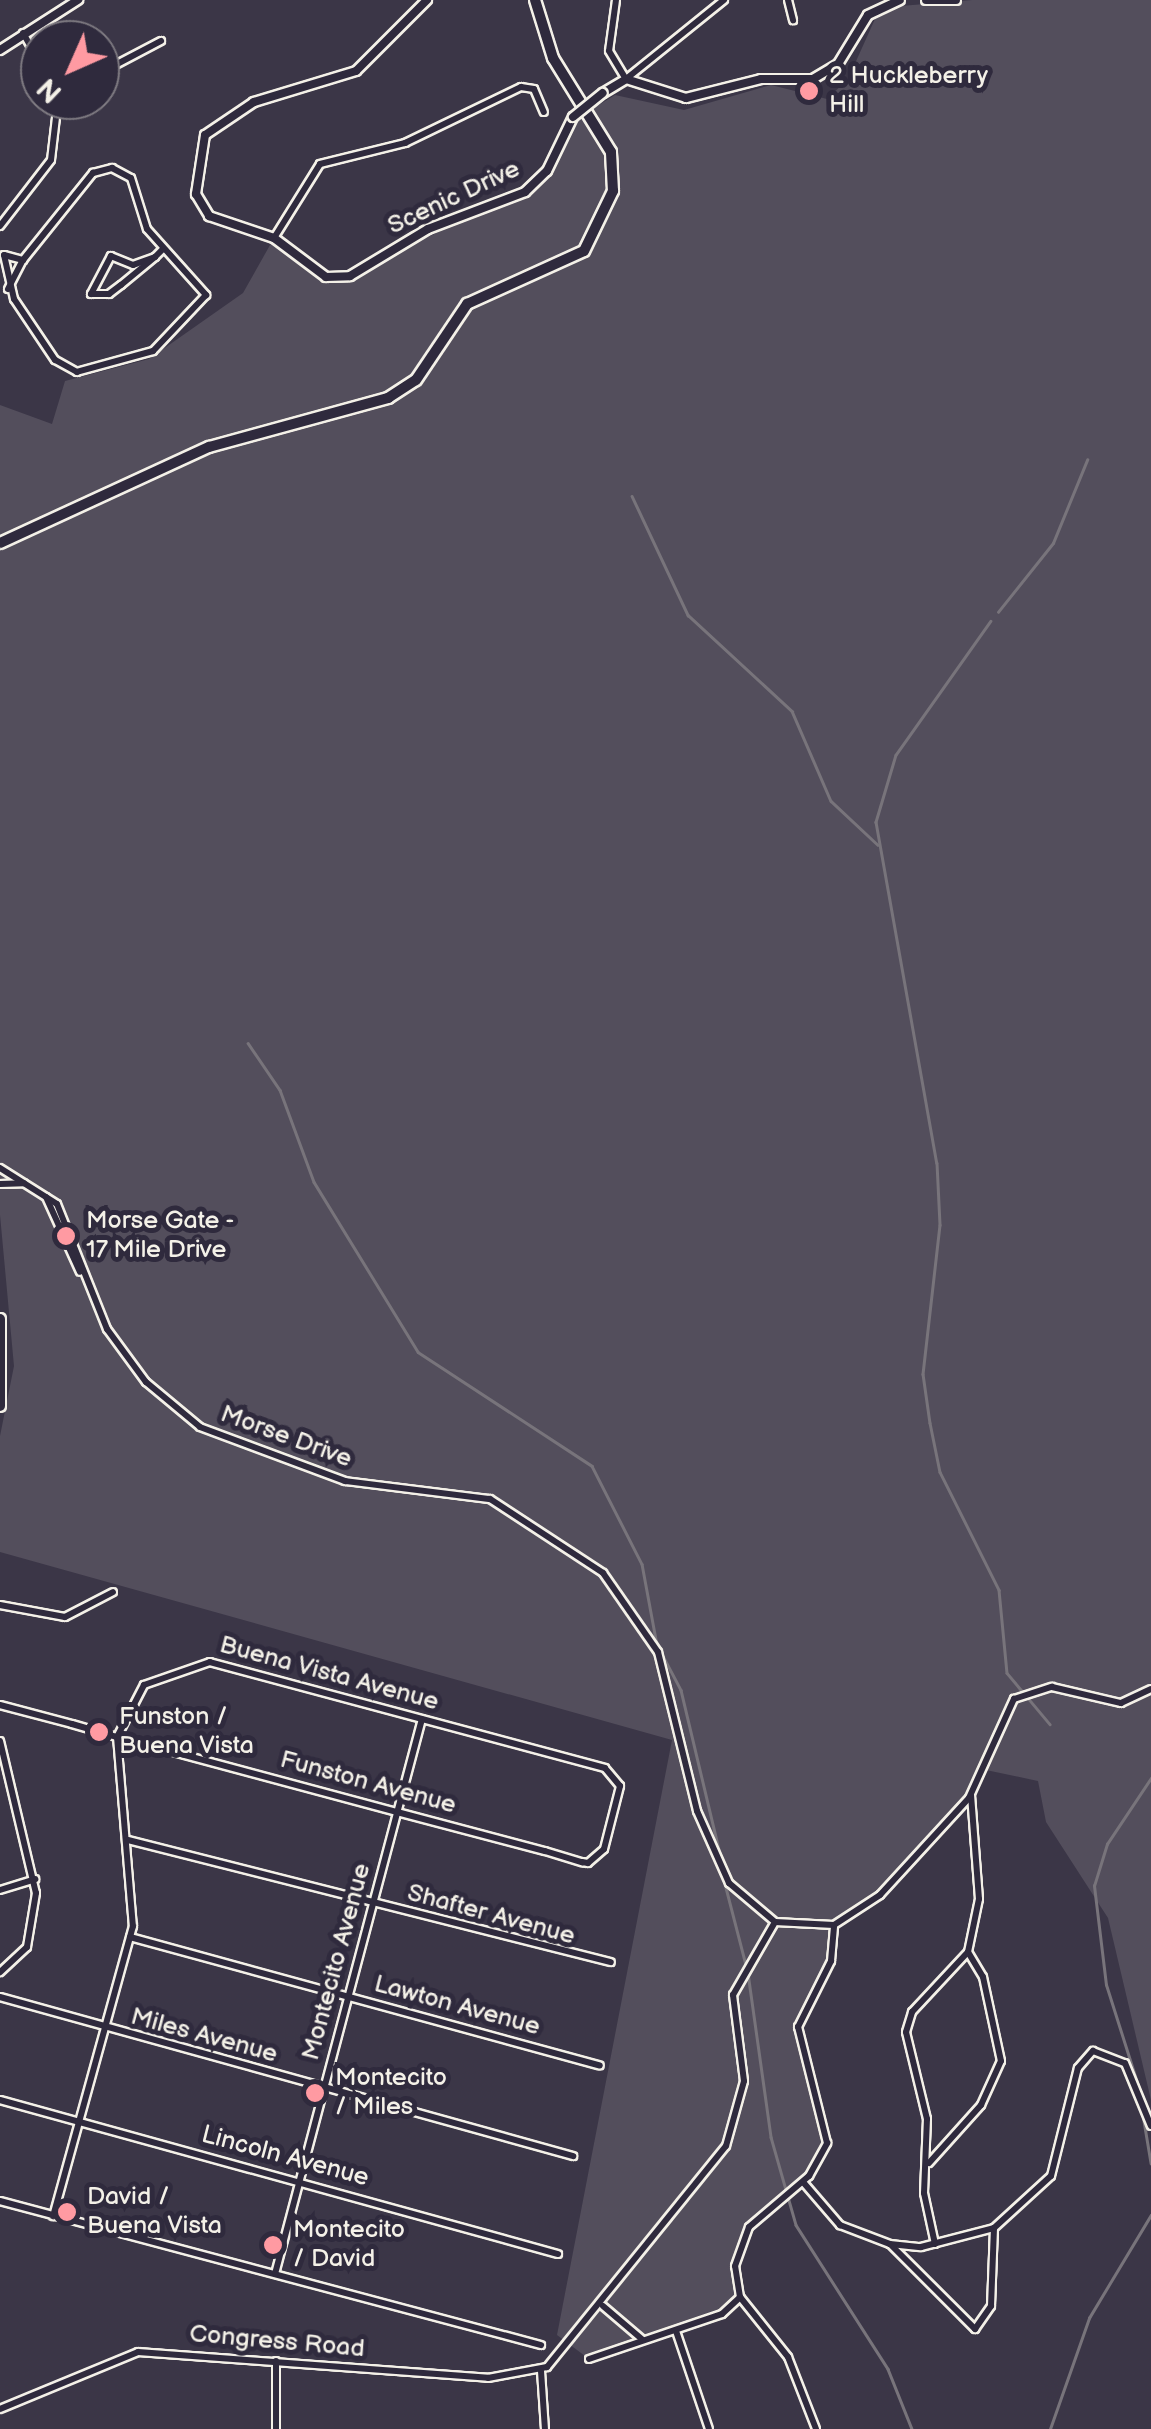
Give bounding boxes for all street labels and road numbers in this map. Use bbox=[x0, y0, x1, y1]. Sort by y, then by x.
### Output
street label: Scenic Drive bbox=[383, 154, 525, 242]
street label: Morse Drive bbox=[216, 1399, 356, 1475]
street label: Buena Vista Avenue bbox=[216, 1630, 442, 1718]
street label: Funston Avenue bbox=[277, 1745, 459, 1821]
street label: Montecito Avenue bbox=[296, 1860, 378, 2064]
street label: Shafter Avenue bbox=[404, 1878, 578, 1952]
street label: Lawton Avenue bbox=[371, 1969, 543, 2043]
street label: Miles Avenue bbox=[127, 2002, 281, 2070]
street label: Lincoln Avenue bbox=[198, 2120, 372, 2194]
street label: Congress Road bbox=[188, 2319, 366, 2365]

